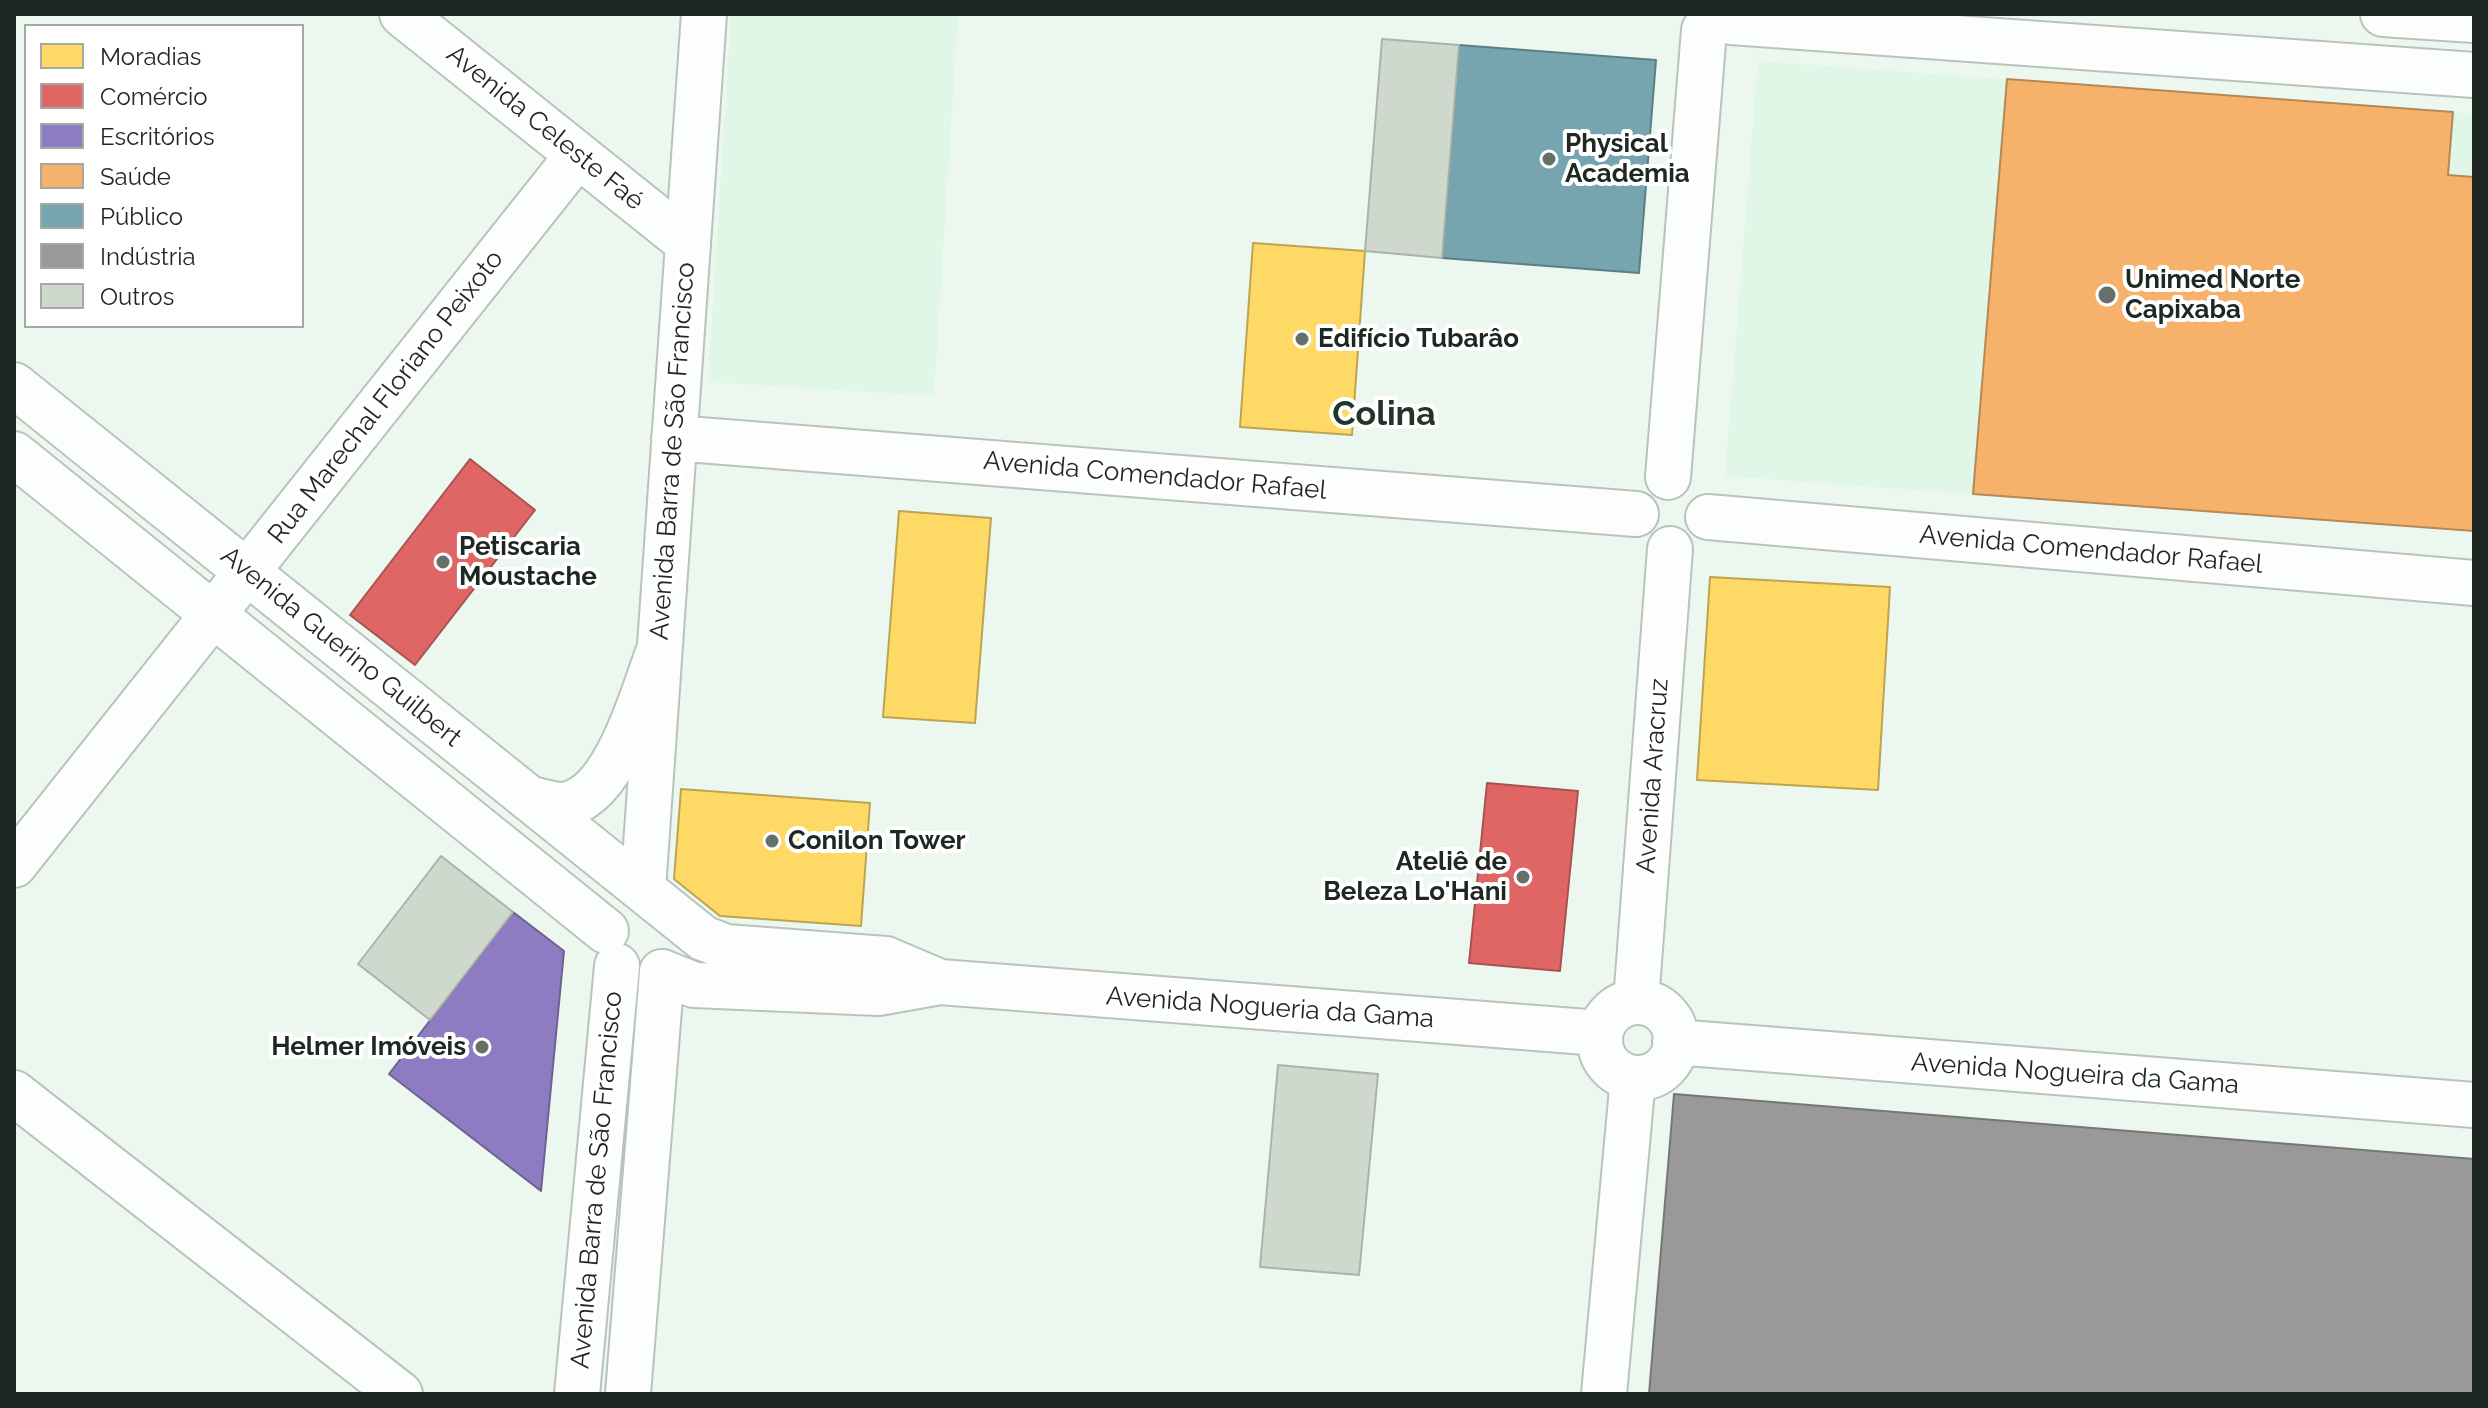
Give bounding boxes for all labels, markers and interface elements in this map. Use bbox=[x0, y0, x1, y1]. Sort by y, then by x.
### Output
legend bbox=[24, 24, 304, 328]
street label: Avenida Celeste Faé bbox=[440, 39, 650, 217]
text: Moradias bbox=[100, 42, 201, 71]
text: Comércio bbox=[100, 82, 208, 111]
text: Escritórios bbox=[100, 122, 215, 151]
place label: Physical Academia bbox=[1565, 128, 1690, 190]
marker: Physical Academia bbox=[1540, 150, 1558, 168]
text: Saúde bbox=[100, 162, 171, 191]
text: Público bbox=[100, 202, 183, 231]
text: Indústria bbox=[100, 242, 196, 271]
street label: Rua Marechal Floriano Peixoto bbox=[262, 244, 510, 550]
street label: Avenida Barra de São Francisco bbox=[644, 261, 702, 641]
place label: Unimed Norte Capixaba bbox=[2125, 264, 2300, 326]
text: Outros bbox=[100, 282, 174, 311]
marker: Unimed Norte Capixaba bbox=[2096, 284, 2118, 306]
place label: Edifício Tubarâo bbox=[1318, 323, 1519, 355]
marker: Edifício Tubarâo bbox=[1293, 330, 1311, 348]
district label: Colina bbox=[1332, 395, 1436, 435]
street label: Avenida Comendador Rafael bbox=[982, 445, 1328, 507]
street label: Avenida Comendador Rafael bbox=[1918, 519, 2264, 581]
place label: Petiscaria Moustache bbox=[459, 531, 597, 592]
street label: Avenida Guerino Guilbert bbox=[214, 540, 468, 754]
marker: Petiscaria Moustache bbox=[434, 553, 452, 571]
street label: Avenida Aracruz bbox=[1631, 677, 1675, 875]
place label: Conilon Tower bbox=[788, 825, 966, 857]
marker: Conilon Tower bbox=[763, 832, 781, 850]
place label: Ateliê de Beleza Lo'Hani bbox=[1323, 846, 1507, 908]
marker: Ateliê de Beleza Lo'Hani bbox=[1514, 868, 1532, 886]
street label: Avenida Nogueria da Gama bbox=[1105, 981, 1435, 1035]
street label: Avenida Barra de São Francisco bbox=[565, 990, 629, 1370]
place label: Helmer Imóveis bbox=[271, 1031, 466, 1063]
marker: Helmer Imóveis bbox=[473, 1038, 491, 1056]
street label: Avenida Nogueira da Gama bbox=[1910, 1047, 2240, 1101]

